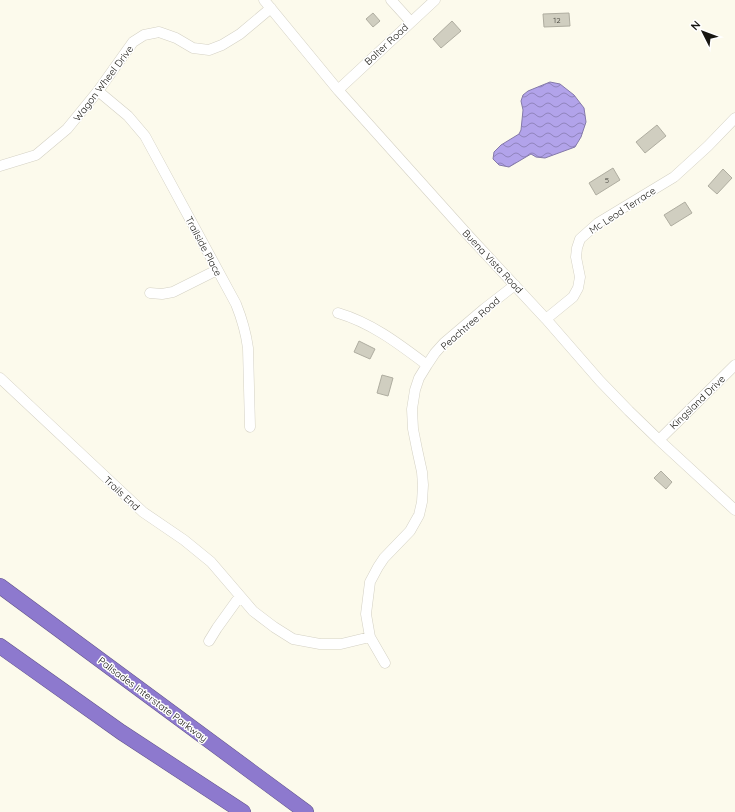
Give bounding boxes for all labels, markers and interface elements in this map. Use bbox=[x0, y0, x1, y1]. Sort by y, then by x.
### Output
north arrow bbox=[683, 12, 723, 52]
house number: 12 bbox=[553, 15, 561, 25]
text: N bbox=[688, 18, 703, 33]
street label: Balter Road bbox=[362, 21, 411, 68]
street label: Wagon Wheel Drive bbox=[71, 42, 136, 124]
house number: 5 bbox=[605, 175, 609, 185]
street label: Mc Leod Terrace bbox=[586, 184, 658, 237]
street label: Trailside Place bbox=[182, 214, 225, 279]
street label: Buena Vista Road bbox=[460, 227, 526, 296]
street label: Peachtree Road bbox=[438, 294, 503, 353]
street label: Kingsland Drive bbox=[667, 372, 728, 432]
street label: Trails End bbox=[101, 473, 142, 513]
street label: Palisades Interstate Parkway bbox=[95, 654, 210, 745]

